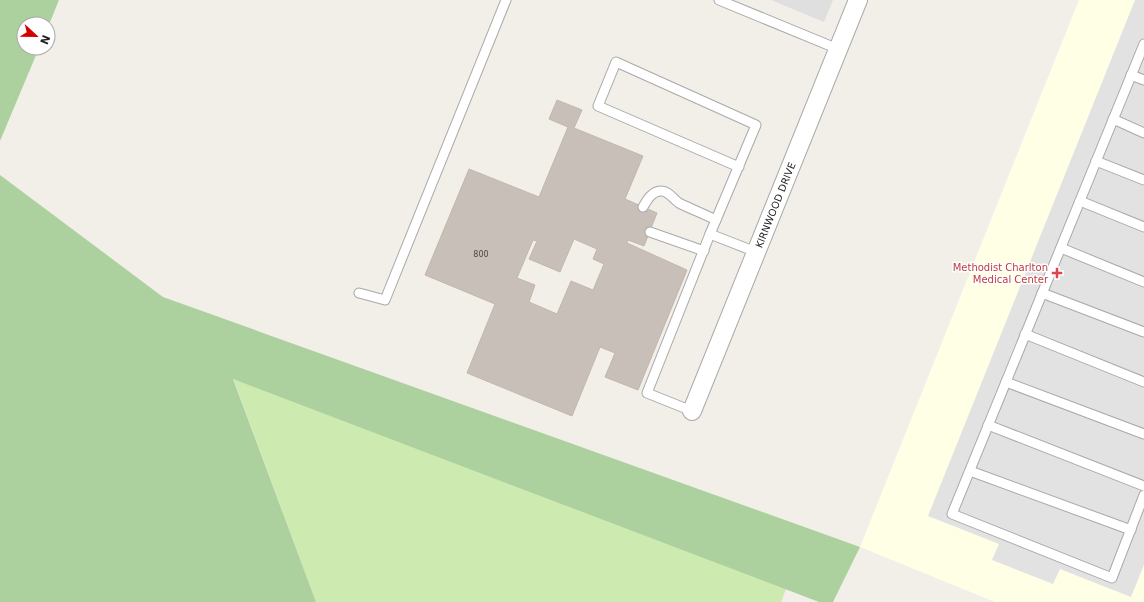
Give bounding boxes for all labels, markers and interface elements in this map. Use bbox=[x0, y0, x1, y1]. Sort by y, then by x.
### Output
north arrow bbox=[16, 16, 56, 56]
text: N bbox=[37, 33, 53, 46]
street label: KIRNWOOD DRIVE bbox=[753, 161, 798, 250]
house number: 800 bbox=[473, 250, 489, 259]
place label: Methodist Charlton Medical Center bbox=[953, 262, 1049, 285]
marker: Methodist Charlton Medical Center bbox=[1051, 267, 1063, 279]

